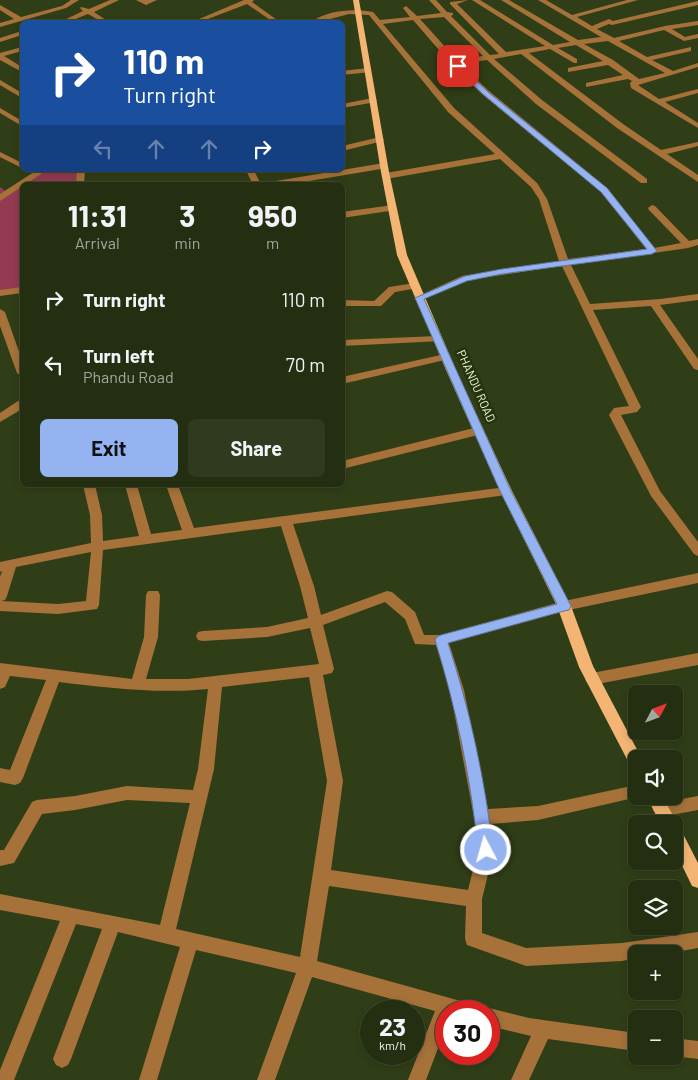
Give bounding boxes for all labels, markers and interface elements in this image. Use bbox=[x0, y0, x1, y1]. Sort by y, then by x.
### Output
text: 110 m bbox=[123, 39, 204, 81]
icon: right bbox=[40, 40, 105, 105]
pin bbox=[437, 45, 479, 87]
icon: arrive bbox=[444, 52, 472, 80]
text: Turn right bbox=[123, 81, 216, 107]
icon: left bbox=[89, 135, 117, 163]
icon: ahead bbox=[142, 135, 170, 163]
icon: ahead bbox=[195, 135, 223, 163]
icon: right bbox=[248, 135, 276, 163]
text: 11:31 bbox=[68, 197, 127, 233]
text: 3 bbox=[179, 197, 196, 233]
text: 950 bbox=[248, 197, 297, 233]
text: Arrival bbox=[75, 233, 120, 252]
text: min bbox=[174, 233, 200, 252]
text: m bbox=[266, 233, 279, 252]
icon: right bbox=[40, 286, 68, 314]
text: Turn right bbox=[83, 288, 165, 311]
text: 110 m bbox=[281, 288, 325, 311]
text: Turn left bbox=[83, 344, 154, 367]
street label: PHANDU ROAD bbox=[455, 347, 499, 424]
icon: left bbox=[40, 351, 68, 379]
text: 70 m bbox=[286, 353, 325, 376]
text: Phandu Road bbox=[83, 367, 174, 386]
button: Exit bbox=[40, 419, 178, 477]
button: Share bbox=[188, 419, 325, 477]
north arrow bbox=[628, 685, 682, 740]
map controls bbox=[628, 685, 683, 1065]
button: sound bbox=[628, 750, 683, 805]
button: search bbox=[628, 815, 683, 870]
position arrow bbox=[459, 823, 511, 875]
button: layers bbox=[628, 880, 683, 935]
button: + bbox=[628, 945, 683, 1000]
speed limit sign: 30 bbox=[435, 1000, 500, 1065]
button: − bbox=[628, 1010, 683, 1065]
text: 23 bbox=[379, 1011, 406, 1041]
text: km/h bbox=[379, 1038, 406, 1052]

